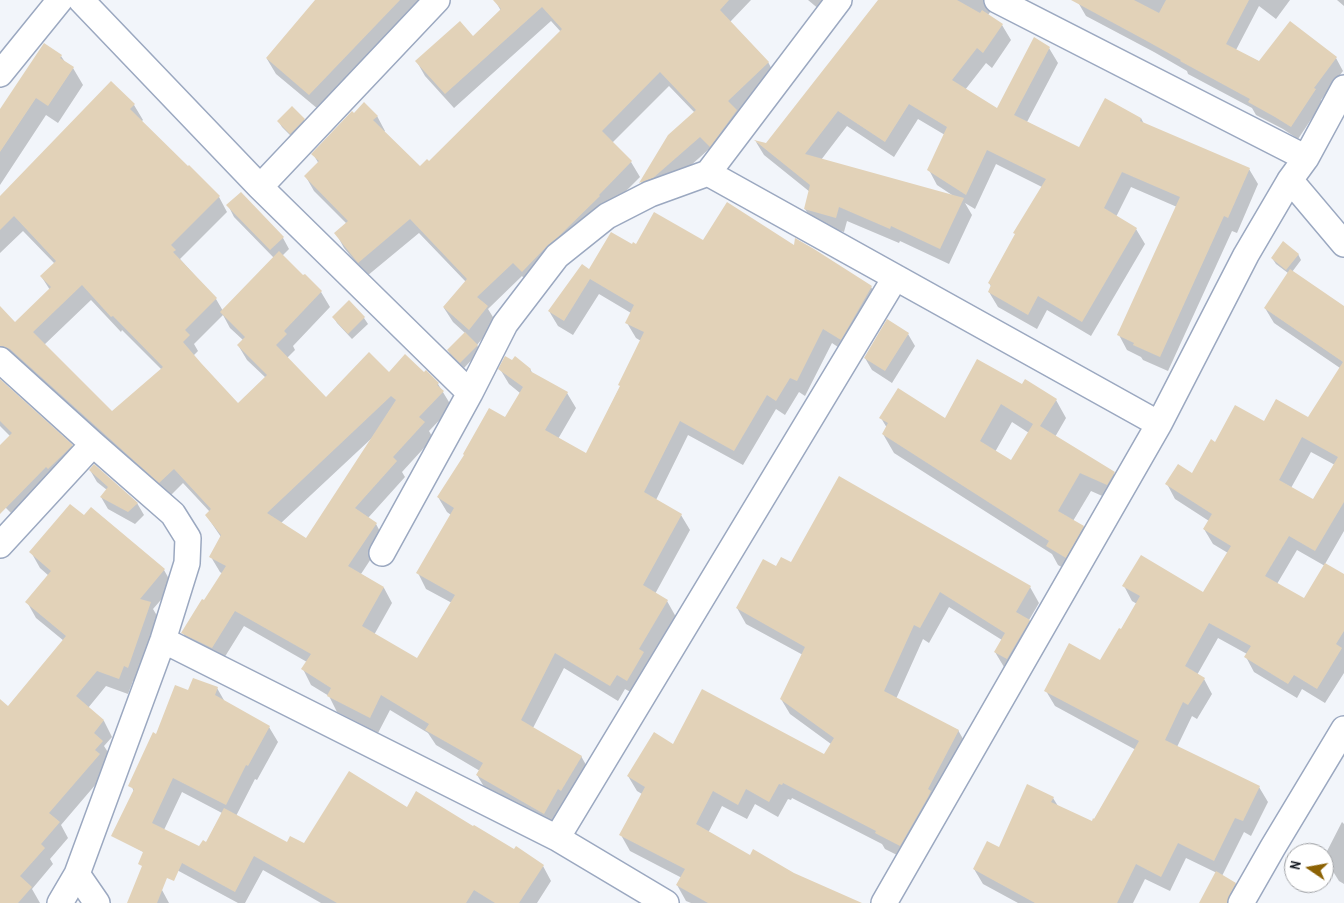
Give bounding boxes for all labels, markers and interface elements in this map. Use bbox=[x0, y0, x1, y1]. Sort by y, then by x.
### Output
north arrow bbox=[1284, 843, 1334, 893]
text: N bbox=[1286, 859, 1305, 871]

